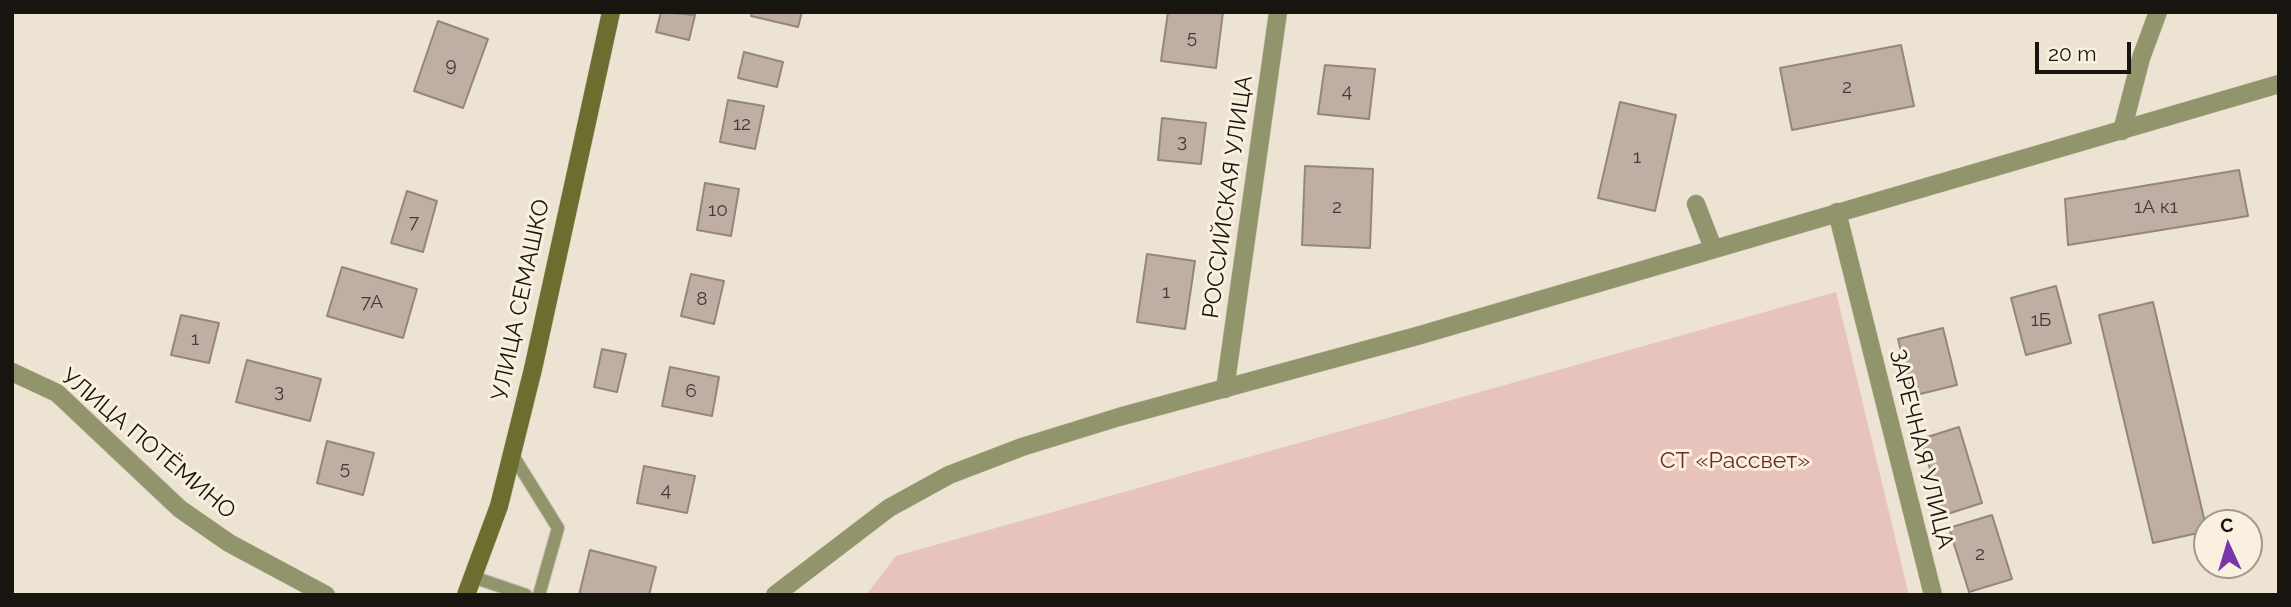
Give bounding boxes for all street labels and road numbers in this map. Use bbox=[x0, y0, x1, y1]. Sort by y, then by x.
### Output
street label: РОССИЙСКАЯ УЛИЦА bbox=[1197, 74, 1259, 320]
street label: УЛИЦА СЕМАШКО bbox=[486, 197, 556, 403]
street label: ЗАРЕЧНАЯ УЛИЦА bbox=[1883, 346, 1959, 552]
street label: УЛИЦА ПОТЁМИНО bbox=[55, 363, 241, 525]

